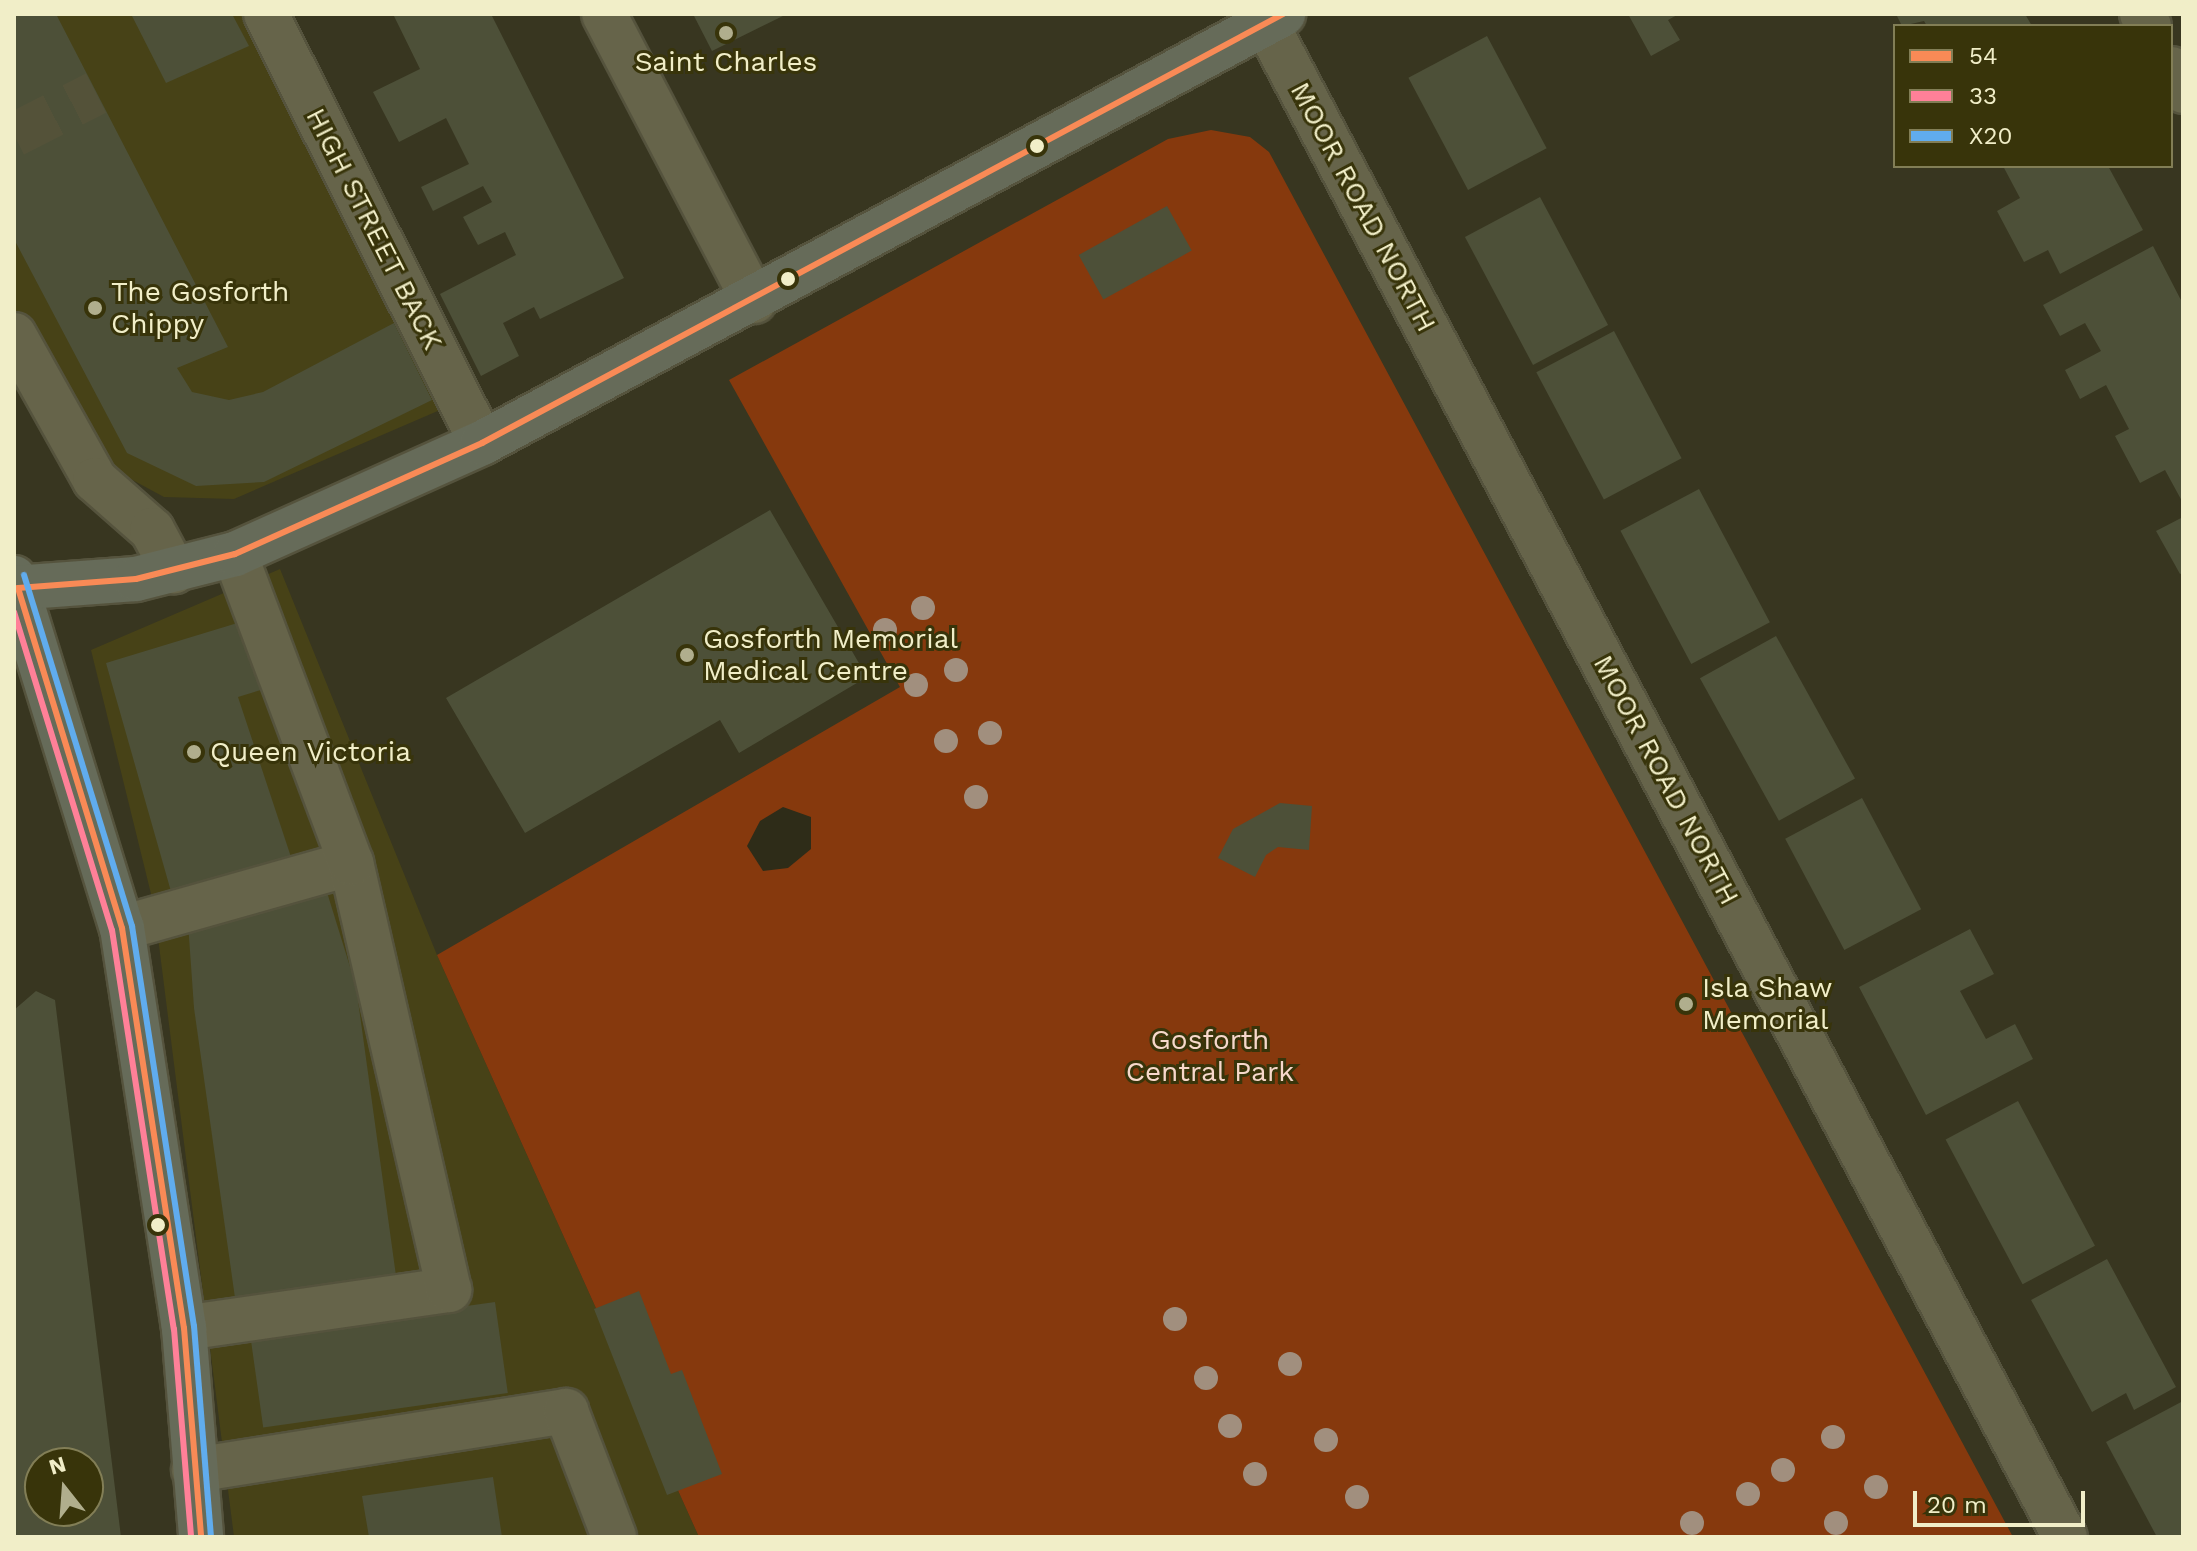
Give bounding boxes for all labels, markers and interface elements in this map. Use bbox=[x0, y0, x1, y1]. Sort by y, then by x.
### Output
marker: Saint Charles bbox=[717, 24, 735, 42]
legend bbox=[1893, 24, 2173, 168]
text: 54 bbox=[1969, 42, 1998, 70]
place label: Saint Charles bbox=[635, 45, 817, 79]
street label: MOOR ROAD NORTH bbox=[1283, 76, 1443, 338]
text: 33 bbox=[1969, 82, 1997, 110]
street label: HIGH STREET BACK bbox=[298, 102, 450, 356]
text: X20 bbox=[1969, 122, 2012, 150]
unlabelled marker bbox=[1029, 138, 1045, 154]
unlabelled marker bbox=[780, 271, 796, 287]
place label: The Gosforth Chippy bbox=[111, 275, 289, 341]
marker: The Gosforth Chippy bbox=[86, 299, 104, 317]
place label: Gosforth Memorial Medical Centre bbox=[703, 622, 958, 688]
marker: Gosforth Memorial Medical Centre bbox=[678, 646, 696, 664]
street label: MOOR ROAD NORTH bbox=[1586, 649, 1746, 911]
place label: Queen Victoria bbox=[210, 735, 412, 769]
marker: Queen Victoria bbox=[185, 743, 203, 761]
place label: Isla Shaw Memorial bbox=[1702, 971, 1833, 1037]
marker: Isla Shaw Memorial bbox=[1677, 995, 1695, 1013]
park label: Gosforth Central Park bbox=[1125, 1023, 1295, 1089]
unlabelled marker bbox=[150, 1217, 166, 1233]
north arrow bbox=[24, 1447, 104, 1527]
text: N bbox=[46, 1451, 69, 1480]
scale bar bbox=[1917, 1475, 2089, 1525]
text: 20 m bbox=[1927, 1491, 1987, 1519]

